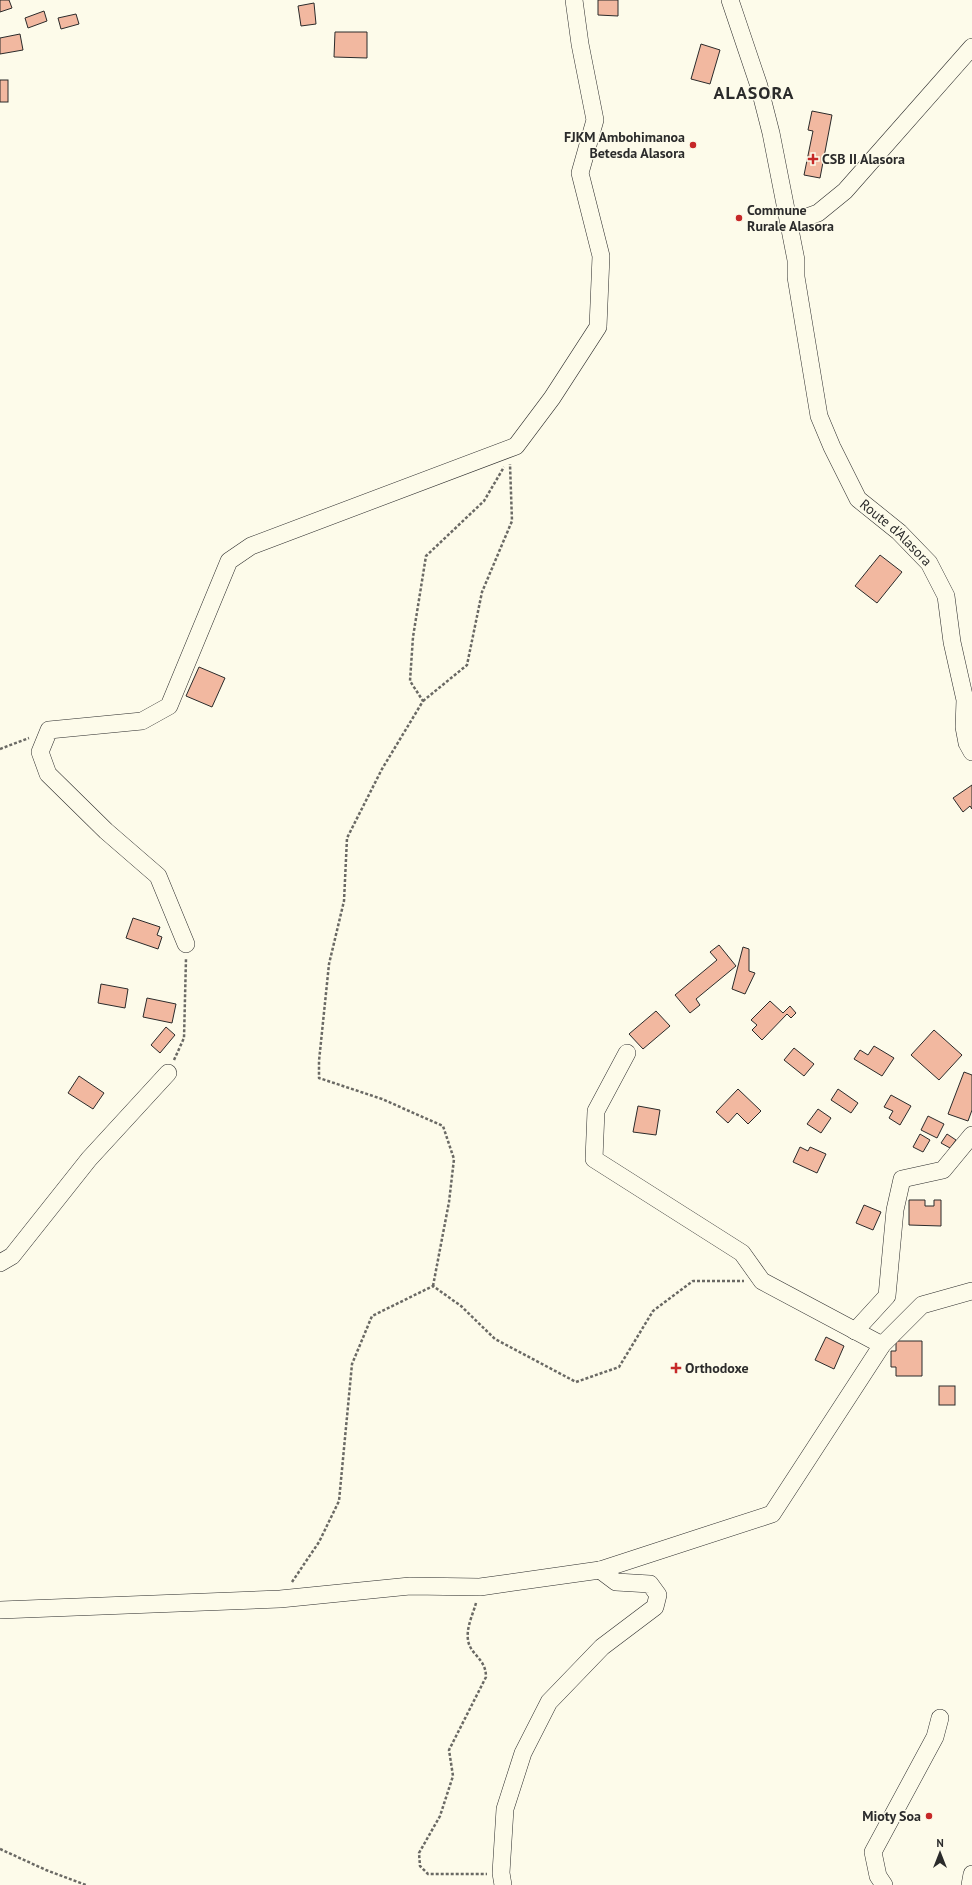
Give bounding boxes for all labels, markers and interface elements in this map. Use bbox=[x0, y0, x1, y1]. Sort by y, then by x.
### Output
district label: ALASORA bbox=[714, 81, 794, 104]
place label: FJKM Ambohimanoa Betesda Alasora bbox=[564, 128, 685, 162]
marker: FJKM Ambohimanoa Betesda Alasora bbox=[688, 140, 698, 150]
place label: CSB II Alasora bbox=[822, 150, 905, 168]
marker: CSB II Alasora bbox=[807, 153, 819, 165]
place label: Commune Rurale Alasora bbox=[747, 201, 834, 235]
marker: Commune Rurale Alasora bbox=[734, 213, 744, 223]
street label: Route d'Alasora bbox=[856, 495, 936, 570]
place label: Orthodoxe bbox=[685, 1359, 749, 1377]
marker: Orthodoxe bbox=[670, 1362, 682, 1374]
place label: Mioty Soa bbox=[862, 1807, 921, 1825]
marker: Mioty Soa bbox=[924, 1811, 934, 1821]
north arrow bbox=[920, 1833, 960, 1873]
text: N bbox=[936, 1836, 944, 1850]

